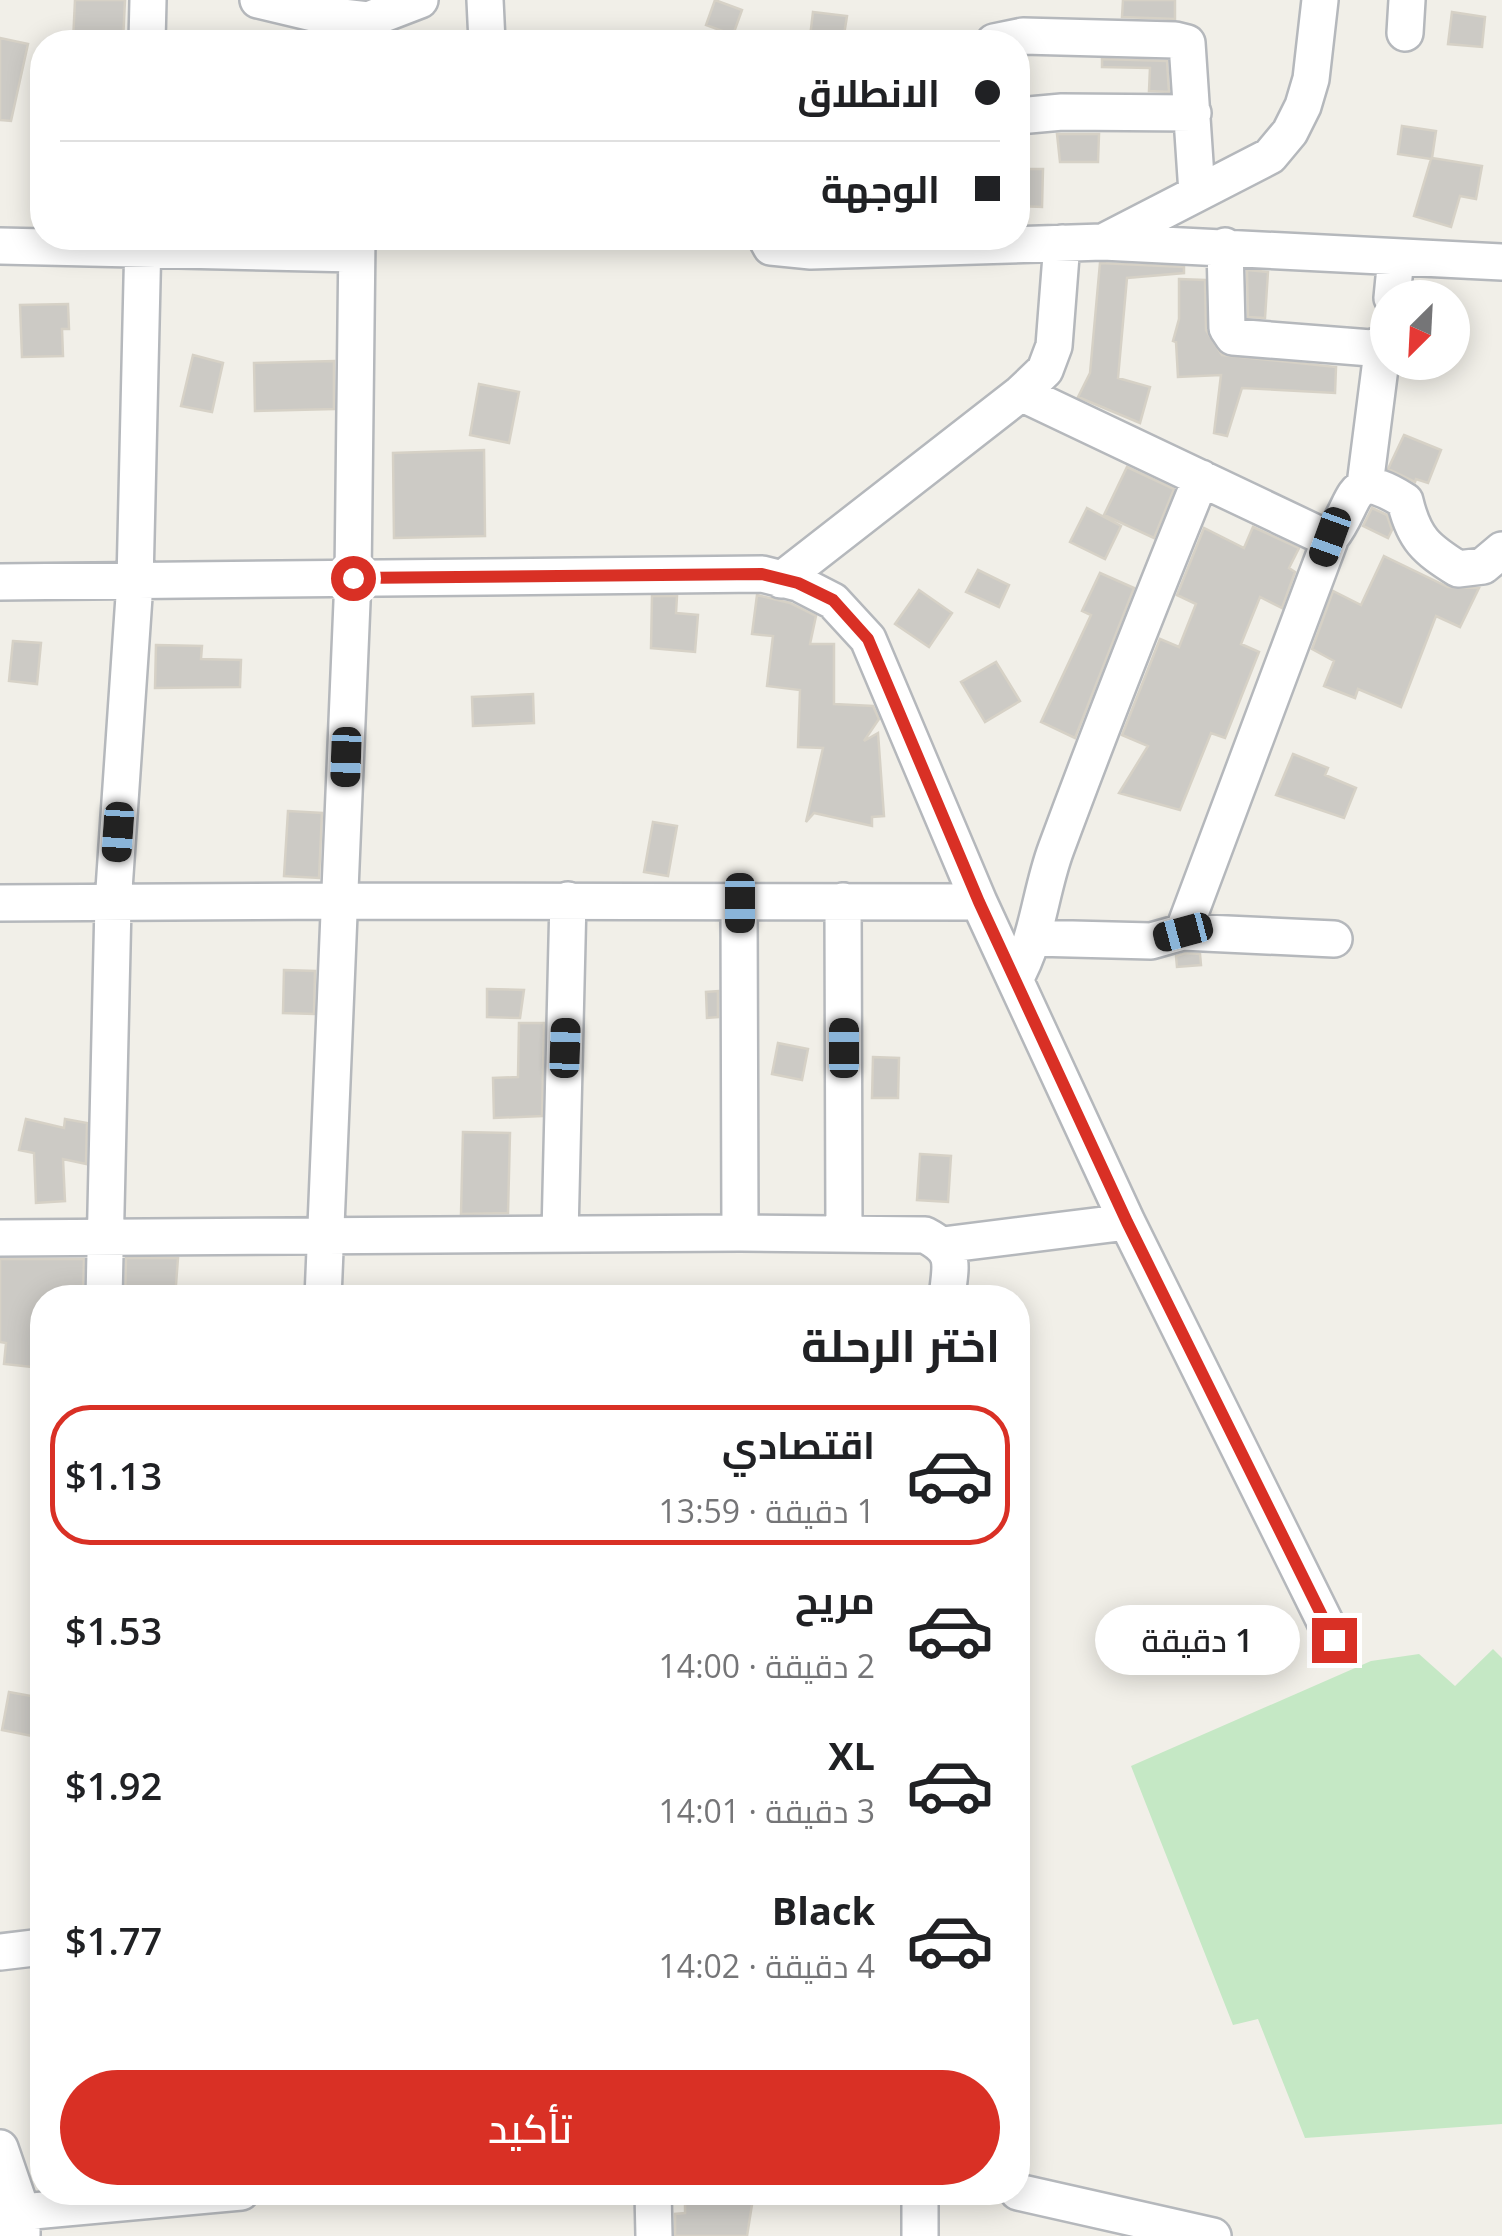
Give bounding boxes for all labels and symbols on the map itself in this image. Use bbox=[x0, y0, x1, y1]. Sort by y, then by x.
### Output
north arrow bbox=[1370, 280, 1470, 380]
car bbox=[1306, 504, 1354, 570]
route start bbox=[331, 556, 376, 601]
car bbox=[330, 726, 362, 788]
car bbox=[101, 801, 135, 863]
car bbox=[725, 873, 755, 933]
car bbox=[1150, 910, 1216, 954]
car bbox=[549, 1017, 581, 1079]
car bbox=[829, 1018, 859, 1078]
callout: 1 دقيقة bbox=[1094, 1605, 1299, 1675]
route end bbox=[1312, 1618, 1357, 1663]

